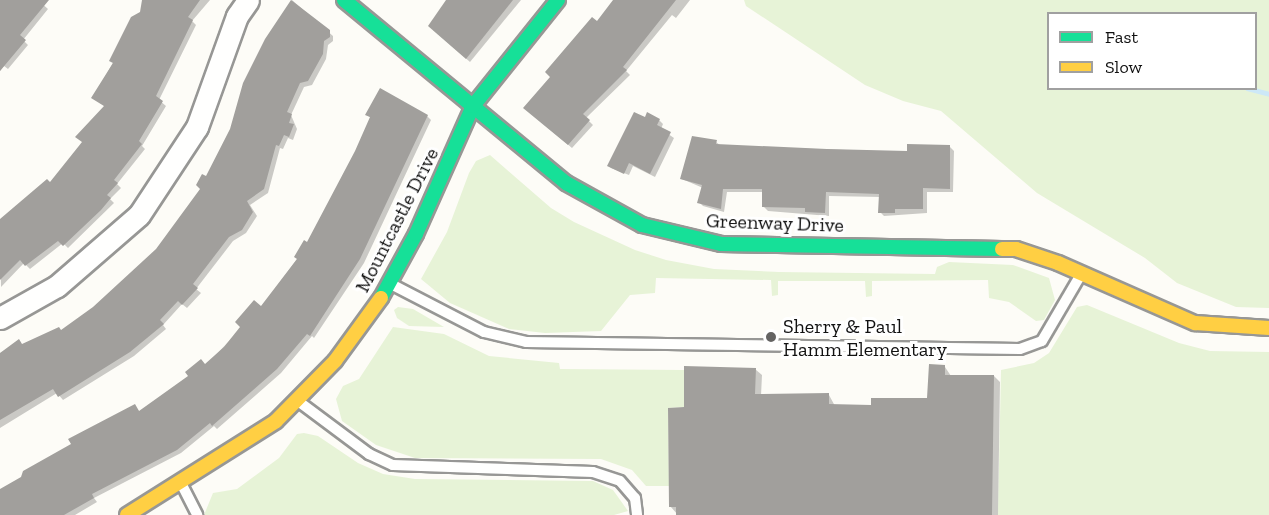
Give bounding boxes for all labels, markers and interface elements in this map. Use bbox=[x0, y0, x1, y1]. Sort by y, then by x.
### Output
legend bbox=[1047, 12, 1257, 90]
text: Fast bbox=[1105, 26, 1138, 48]
text: Slow bbox=[1105, 56, 1142, 78]
street label: Mountcastle Drive bbox=[350, 144, 444, 296]
street label: Greenway Drive bbox=[705, 209, 845, 237]
place label: Sherry & Paul Hamm Elementary bbox=[783, 314, 947, 361]
marker: Sherry & Paul Hamm Elementary bbox=[764, 330, 778, 344]

